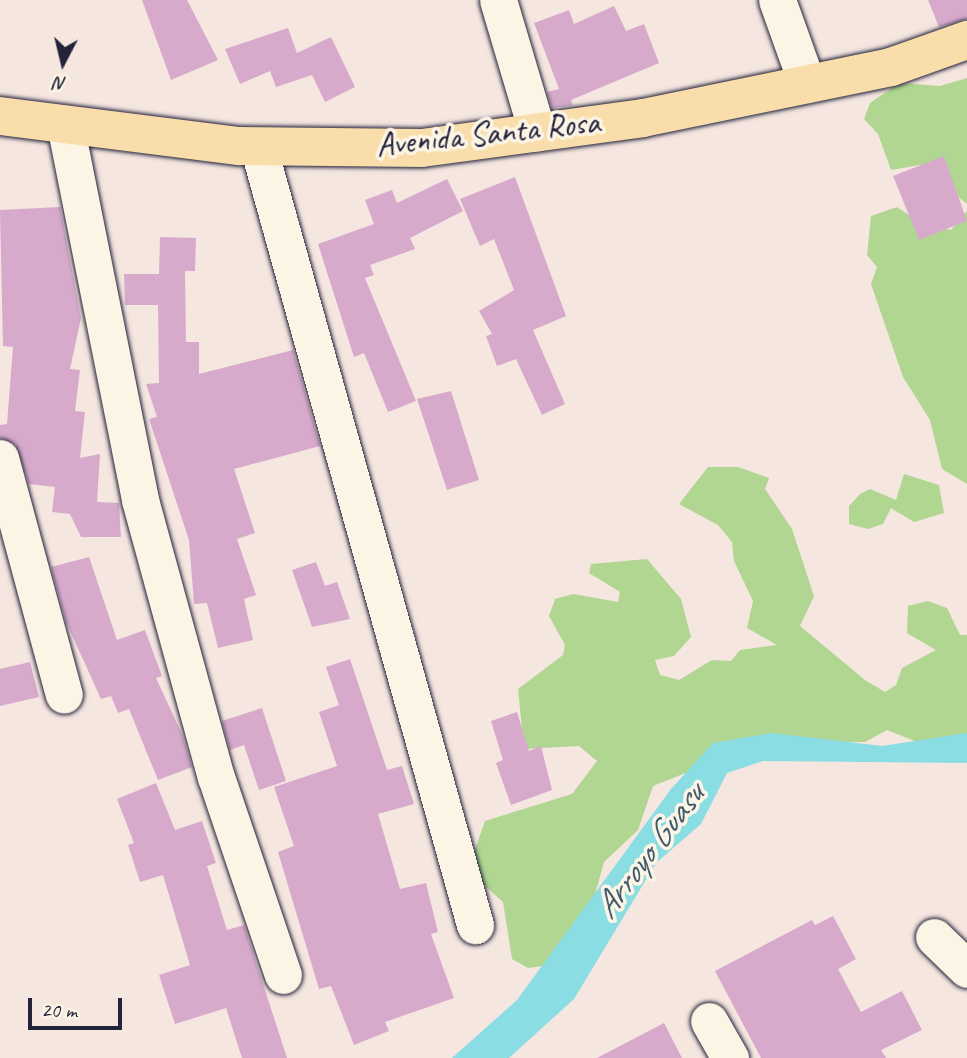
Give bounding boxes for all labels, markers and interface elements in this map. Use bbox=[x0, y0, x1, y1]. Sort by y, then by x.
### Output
north arrow bbox=[28, 28, 98, 98]
text: N bbox=[53, 71, 68, 96]
street label: Avenida Santa Rosa bbox=[374, 103, 602, 165]
water label: Arroyo Guasu bbox=[585, 776, 713, 926]
scale bar bbox=[32, 984, 126, 1028]
text: 20 m bbox=[41, 997, 77, 1023]

